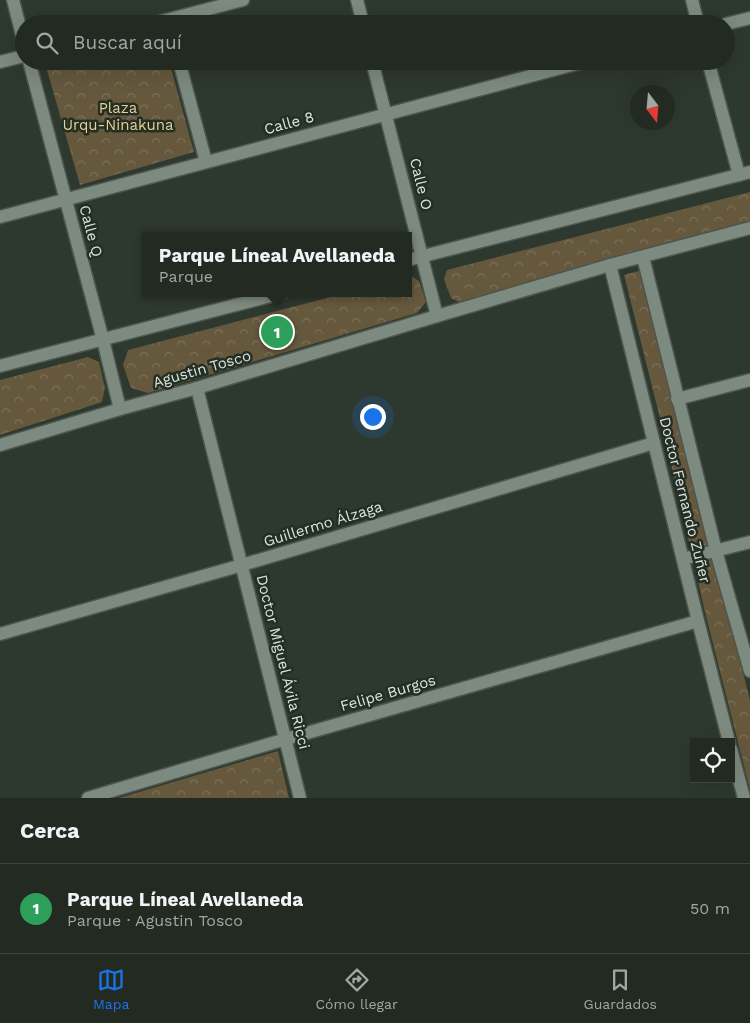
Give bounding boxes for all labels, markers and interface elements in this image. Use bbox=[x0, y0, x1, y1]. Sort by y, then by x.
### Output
search box bbox=[15, 15, 735, 70]
icon: search bbox=[33, 29, 61, 57]
text: Buscar aquí bbox=[73, 31, 182, 54]
north arrow bbox=[630, 85, 675, 130]
park label: Plaza Urqu-Ninakuna bbox=[62, 99, 174, 134]
street label: Calle 8 bbox=[262, 108, 316, 138]
street label: Calle O bbox=[406, 156, 436, 212]
street label: Calle Q bbox=[75, 203, 107, 259]
popup bbox=[142, 232, 412, 297]
text: Parque Líneal Avellaneda bbox=[159, 244, 395, 267]
text: Parque bbox=[159, 267, 213, 286]
pin: 1 bbox=[261, 313, 293, 351]
street label: Agustin Tosco bbox=[151, 346, 253, 392]
your location bbox=[360, 404, 386, 430]
street label: Doctor Fernando Zuñer bbox=[656, 415, 714, 585]
street label: Guillermo Álzaga bbox=[261, 497, 385, 551]
street label: Doctor Miguel Ávila Ricci bbox=[253, 573, 313, 751]
street label: Felipe Burgos bbox=[338, 671, 438, 715]
map controls bbox=[690, 738, 735, 783]
button: locate bbox=[690, 738, 735, 783]
text: Cerca bbox=[20, 818, 79, 843]
text: Parque Líneal Avellaneda bbox=[67, 888, 303, 911]
text: 1 bbox=[33, 899, 39, 918]
text: 50 m bbox=[690, 899, 730, 918]
text: Parque · Agustin Tosco bbox=[67, 911, 243, 930]
tab: Mapa bbox=[93, 966, 129, 1012]
tab: Cómo llegar bbox=[315, 966, 398, 1012]
tab: Guardados bbox=[584, 966, 657, 1012]

